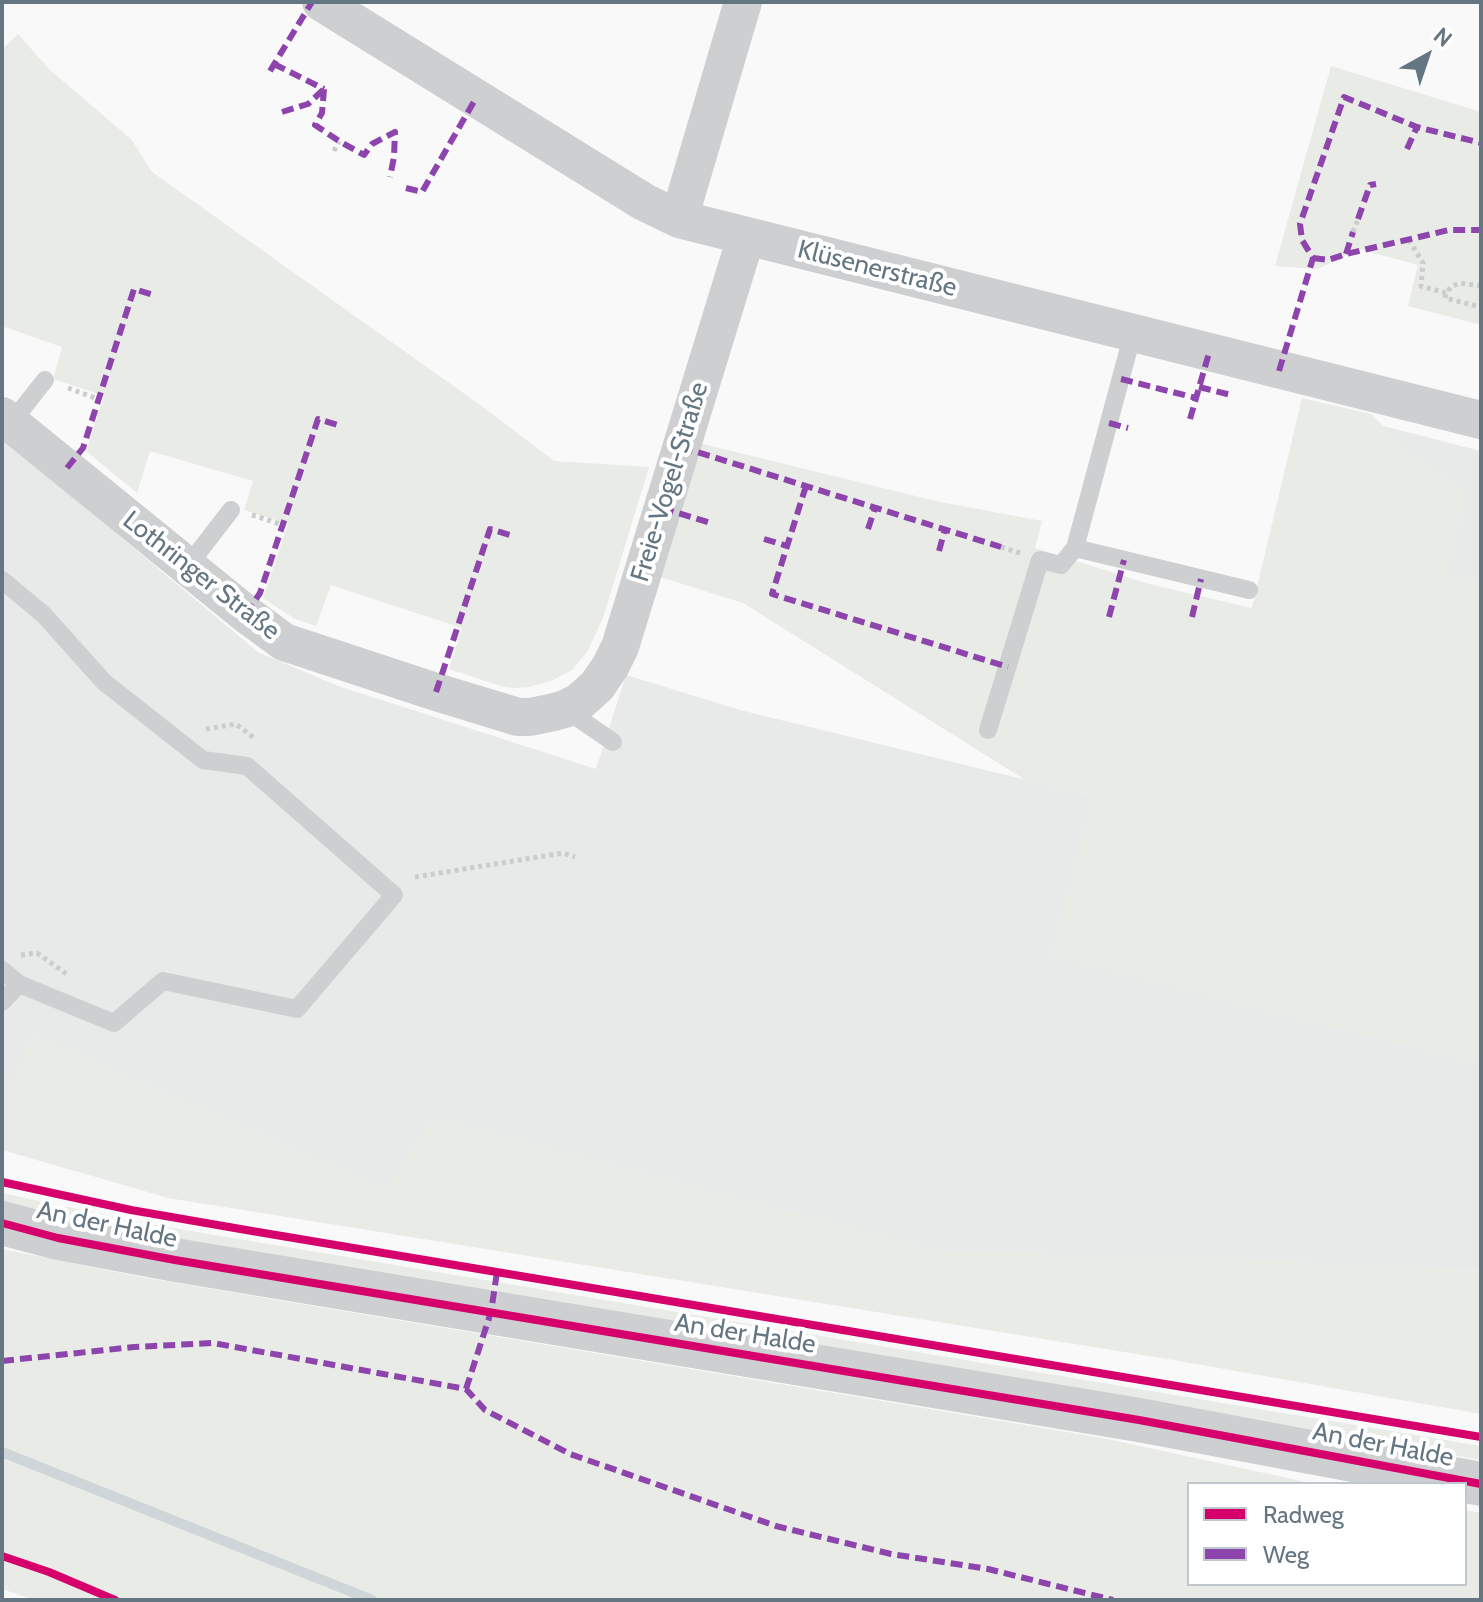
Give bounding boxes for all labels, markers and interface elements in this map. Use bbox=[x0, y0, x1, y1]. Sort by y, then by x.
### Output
north arrow bbox=[1387, 16, 1467, 96]
text: N bbox=[1428, 22, 1457, 53]
street label: Klüsenerstraße bbox=[794, 234, 960, 304]
street label: Freie-Vogel-Straße bbox=[625, 378, 715, 586]
street label: Lothringer Straße bbox=[116, 505, 286, 647]
street label: An der Halde bbox=[34, 1195, 180, 1255]
street label: An der Halde bbox=[672, 1307, 818, 1361]
street label: An der Halde bbox=[1310, 1416, 1456, 1474]
legend bbox=[1187, 1482, 1467, 1586]
text: Radweg bbox=[1263, 1500, 1344, 1529]
text: Weg bbox=[1263, 1540, 1309, 1569]

